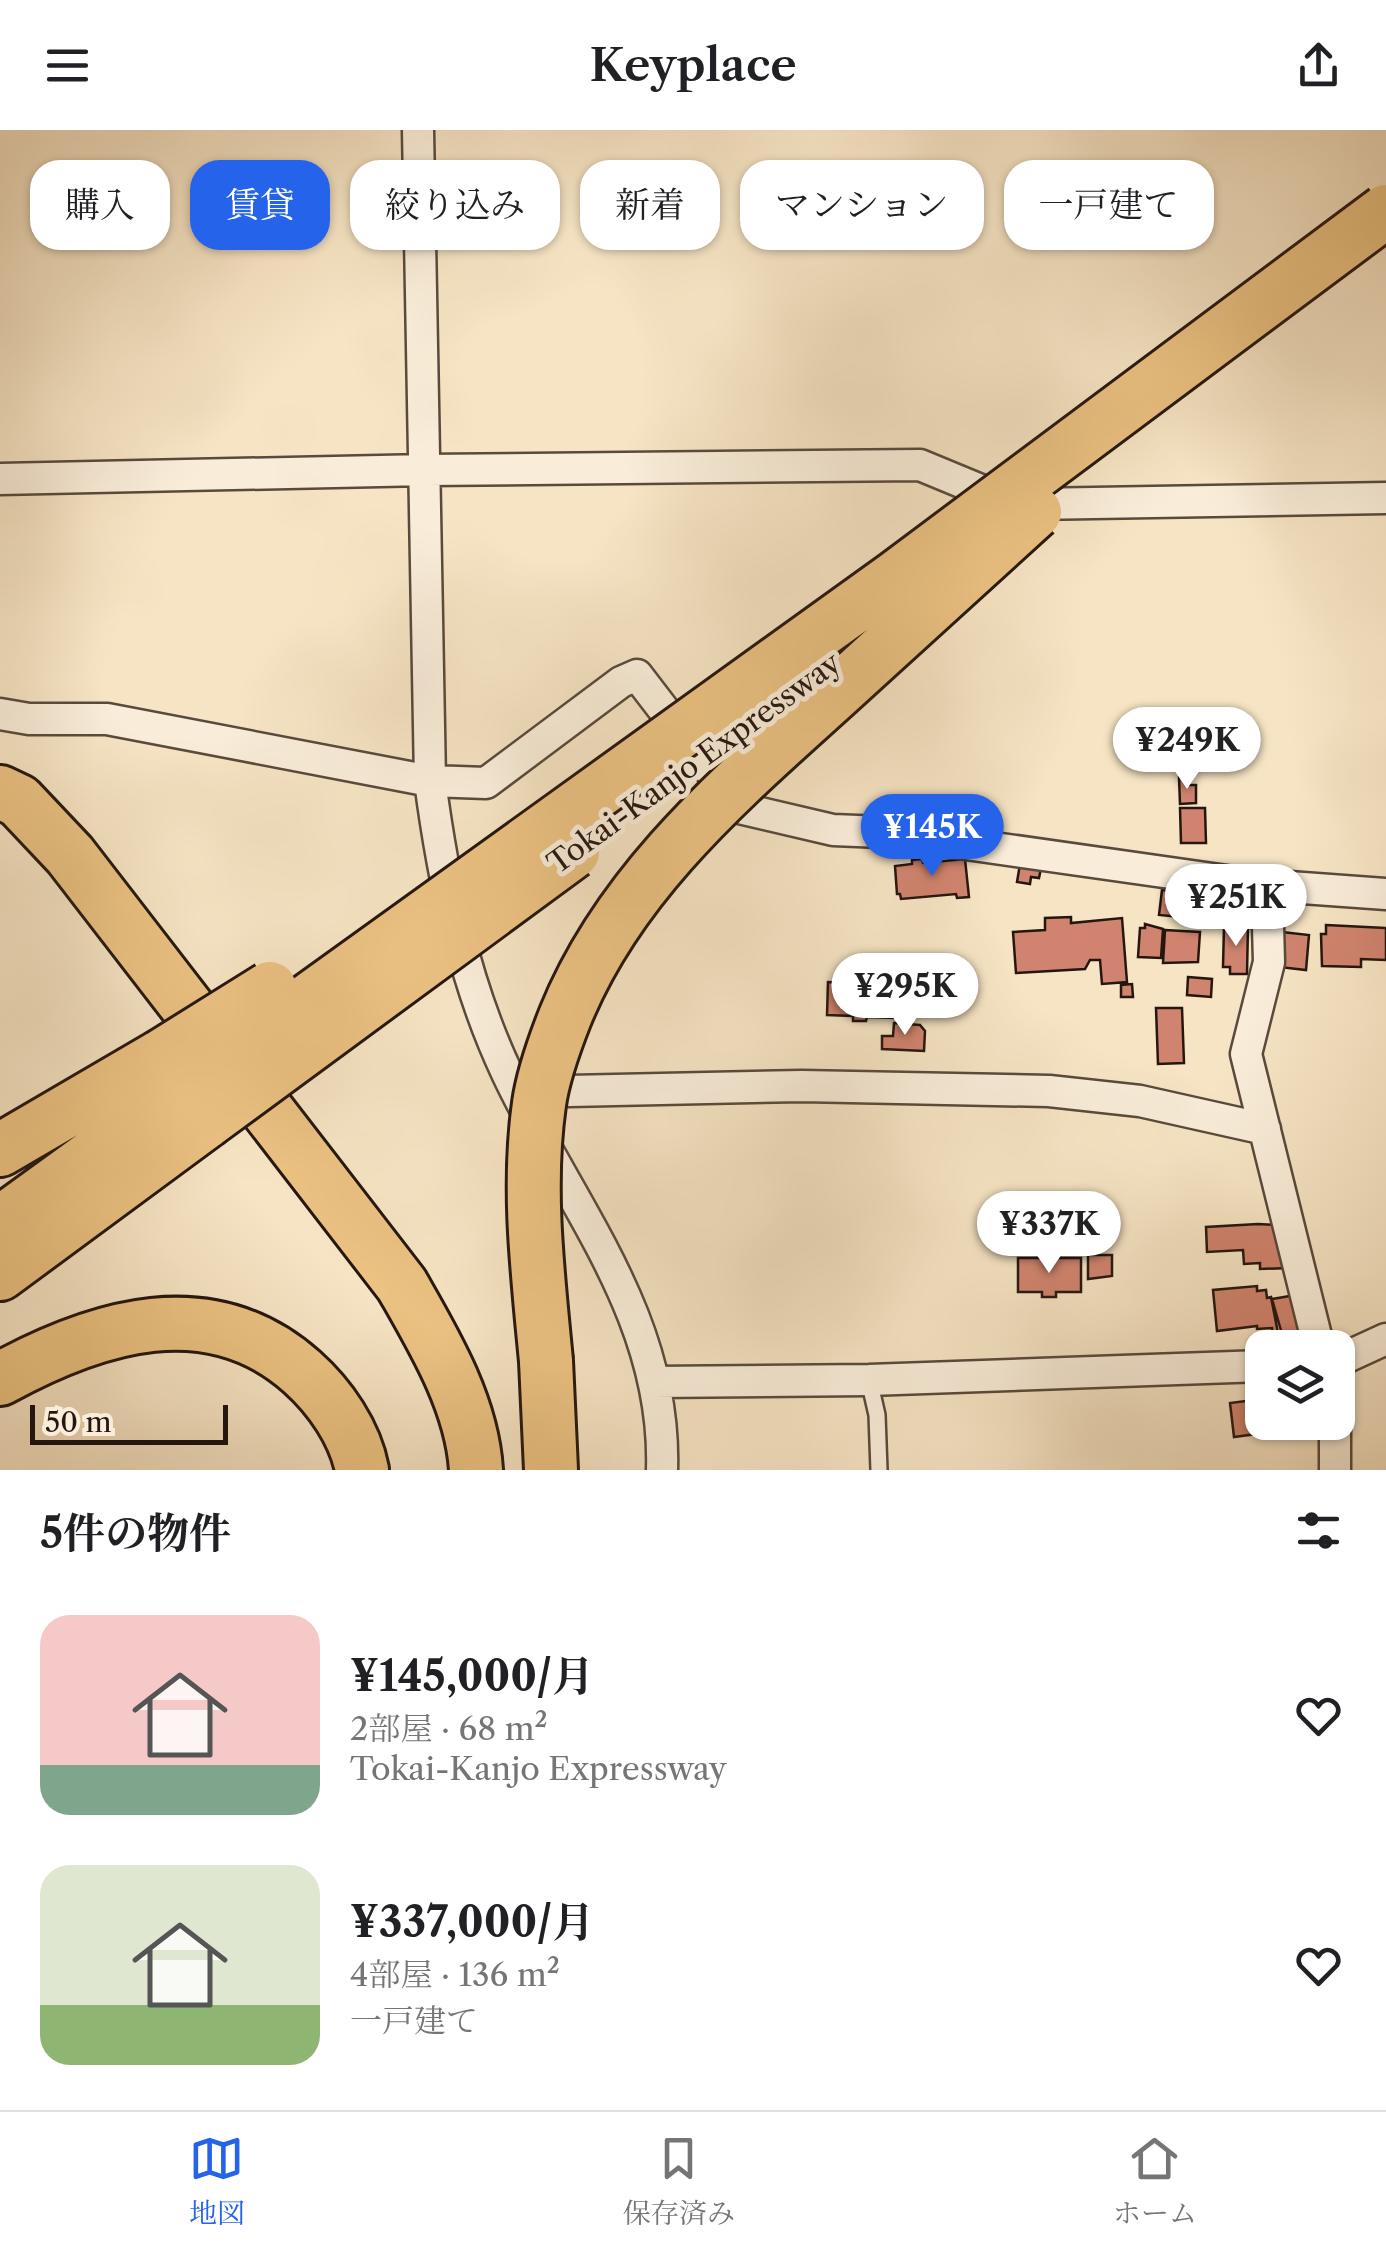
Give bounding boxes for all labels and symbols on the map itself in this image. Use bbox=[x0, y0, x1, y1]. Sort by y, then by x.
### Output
street label: Tokai-Kanjo Expressway bbox=[540, 644, 848, 882]
pin: ¥249K bbox=[1117, 707, 1257, 792]
pin: ¥145K bbox=[862, 794, 1002, 879]
pin: ¥251K bbox=[1166, 864, 1306, 949]
pin: ¥295K bbox=[835, 953, 975, 1038]
pin: ¥337K bbox=[979, 1191, 1119, 1276]
scale bar bbox=[30, 1400, 228, 1444]

